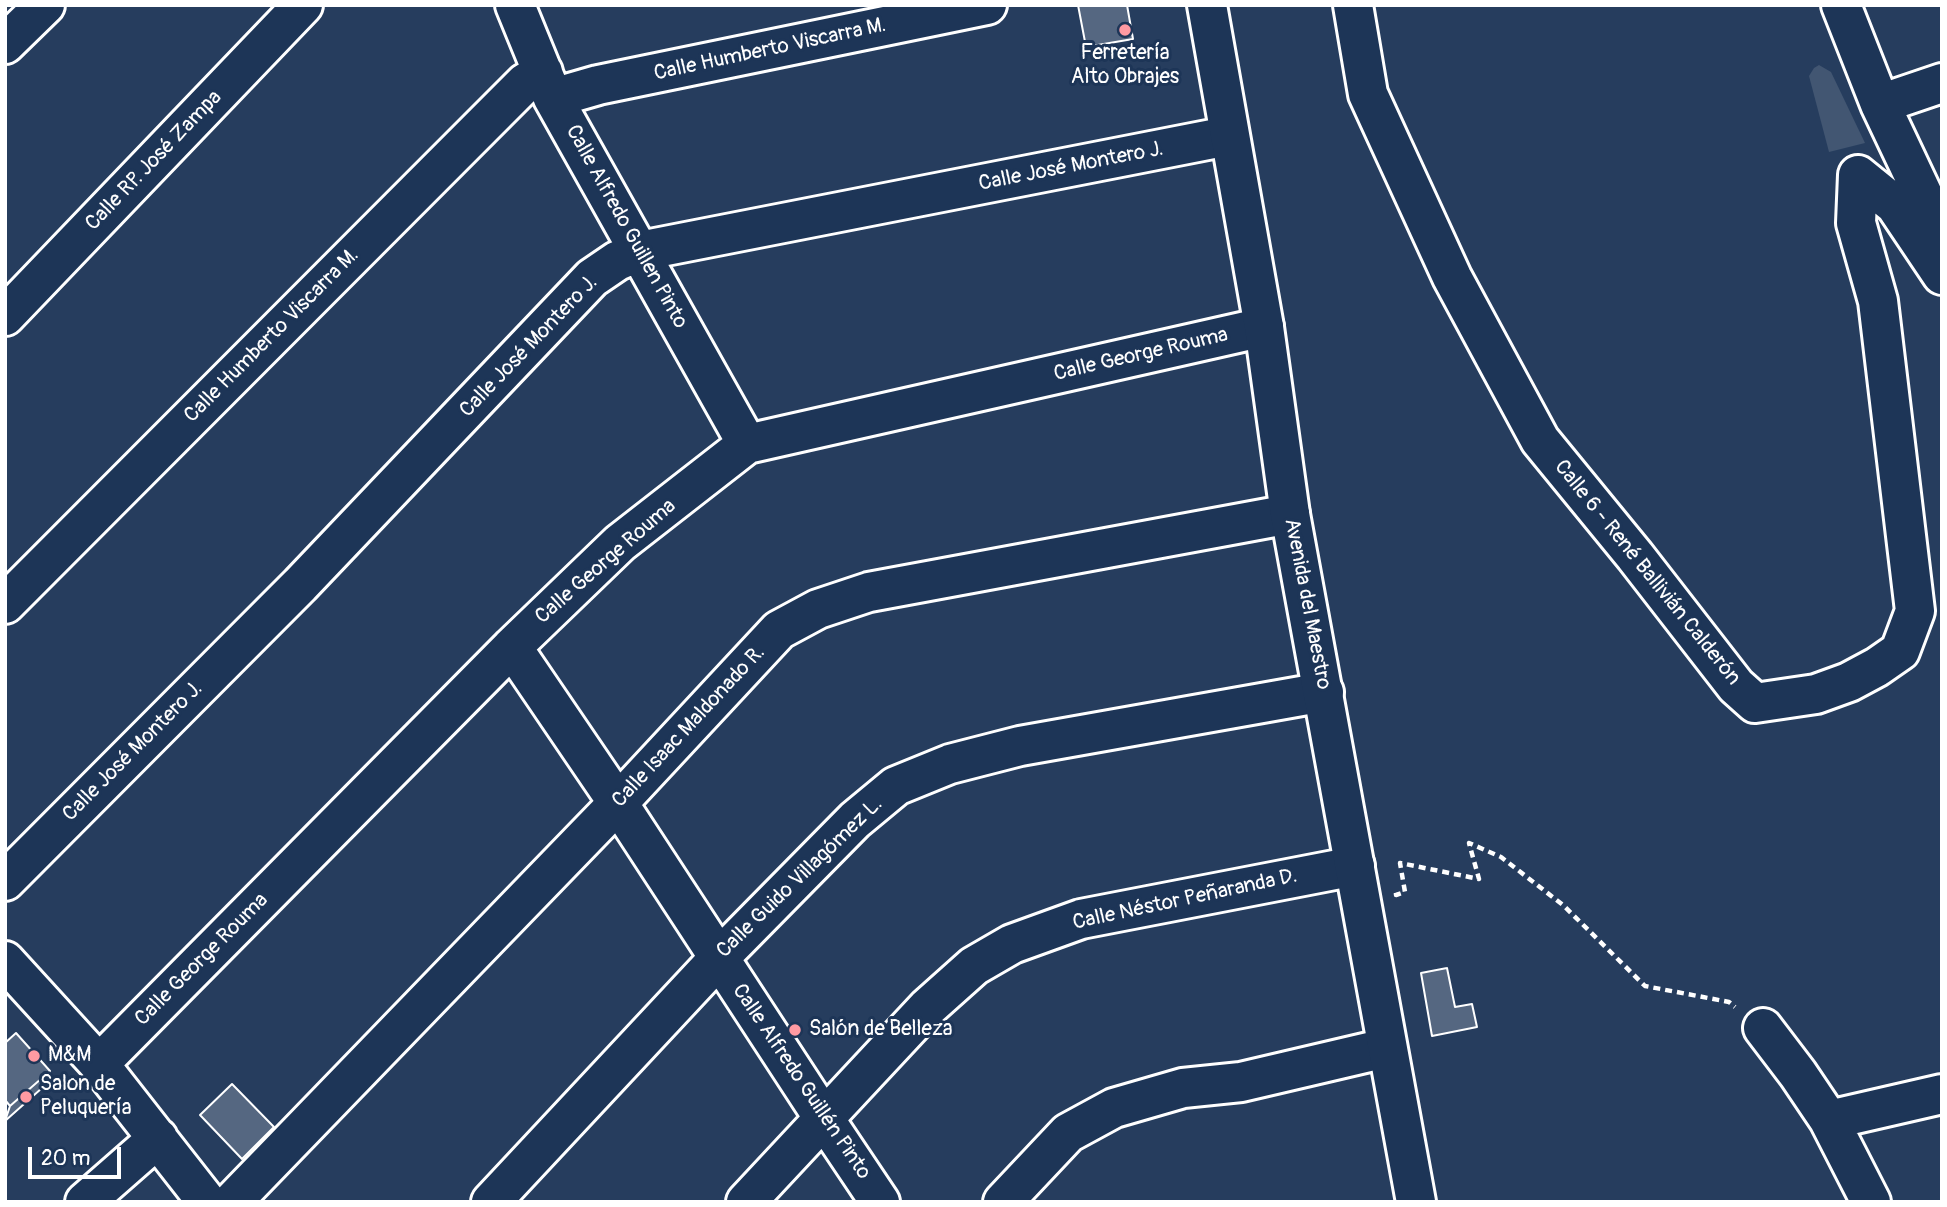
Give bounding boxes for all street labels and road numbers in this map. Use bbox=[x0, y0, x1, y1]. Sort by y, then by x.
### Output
street label: Calle Humberto Viscarra M. bbox=[652, 13, 888, 87]
street label: Calle RP. José Zampa bbox=[81, 86, 227, 236]
street label: Calle Alfredo Guillen Pinto bbox=[559, 121, 693, 333]
street label: Calle José Montero J. bbox=[977, 137, 1165, 197]
street label: Calle Humberto Viscarra M. bbox=[179, 243, 365, 429]
street label: Calle José Montero J. bbox=[455, 271, 603, 423]
street label: Calle George Rouma bbox=[1051, 323, 1231, 387]
street label: Calle 6 - René Ballivián Calderón bbox=[1548, 455, 1746, 691]
street label: Calle George Rouma bbox=[531, 494, 681, 630]
street label: Avenida del Maestro bbox=[1278, 516, 1336, 692]
street label: Calle Isaac Maldonado R. bbox=[607, 641, 771, 813]
street label: Calle José Montero J. bbox=[58, 677, 208, 827]
street label: Calle Guido Villagómez L. bbox=[712, 792, 888, 964]
street label: Calle Néstor Peñaranda D. bbox=[1070, 864, 1300, 936]
street label: Calle George Rouma bbox=[130, 888, 274, 1032]
street label: Calle Alfredo Guillén Pinto bbox=[726, 979, 876, 1185]

